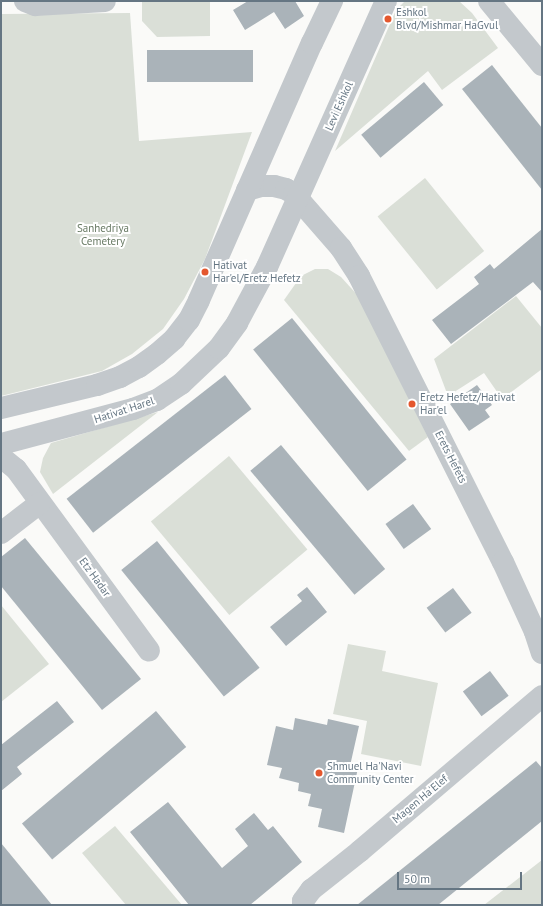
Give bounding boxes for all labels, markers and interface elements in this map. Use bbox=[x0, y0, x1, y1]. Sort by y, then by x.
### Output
place label: Eshkol Blvd/Mishmar HaGvul bbox=[396, 6, 498, 32]
marker: Eshkol Blvd/Mishmar HaGvul bbox=[383, 14, 393, 24]
street label: Levi Eshkol bbox=[322, 79, 356, 133]
park label: Sanhedriya Cemetery bbox=[77, 222, 129, 248]
place label: Hativat Har'el/Eretz Hefetz bbox=[213, 259, 301, 285]
marker: Hativat Har'el/Eretz Hefetz bbox=[200, 267, 210, 277]
place label: Eretz Hefetz/Hativat Har'el bbox=[420, 391, 515, 417]
street label: Hativat Harel bbox=[92, 394, 156, 426]
marker: Eretz Hefetz/Hativat Har'el bbox=[407, 399, 417, 409]
street label: Erets Hefets bbox=[432, 429, 470, 485]
street label: Etz Hadar bbox=[76, 555, 114, 599]
place label: Shmuel Ha'Navi Community Center bbox=[327, 760, 414, 786]
marker: Shmuel Ha'Navi Community Center bbox=[314, 768, 324, 778]
street label: Magen Ha'Elef bbox=[390, 772, 450, 826]
scale bar bbox=[399, 864, 524, 890]
text: 50 m bbox=[404, 871, 430, 886]

